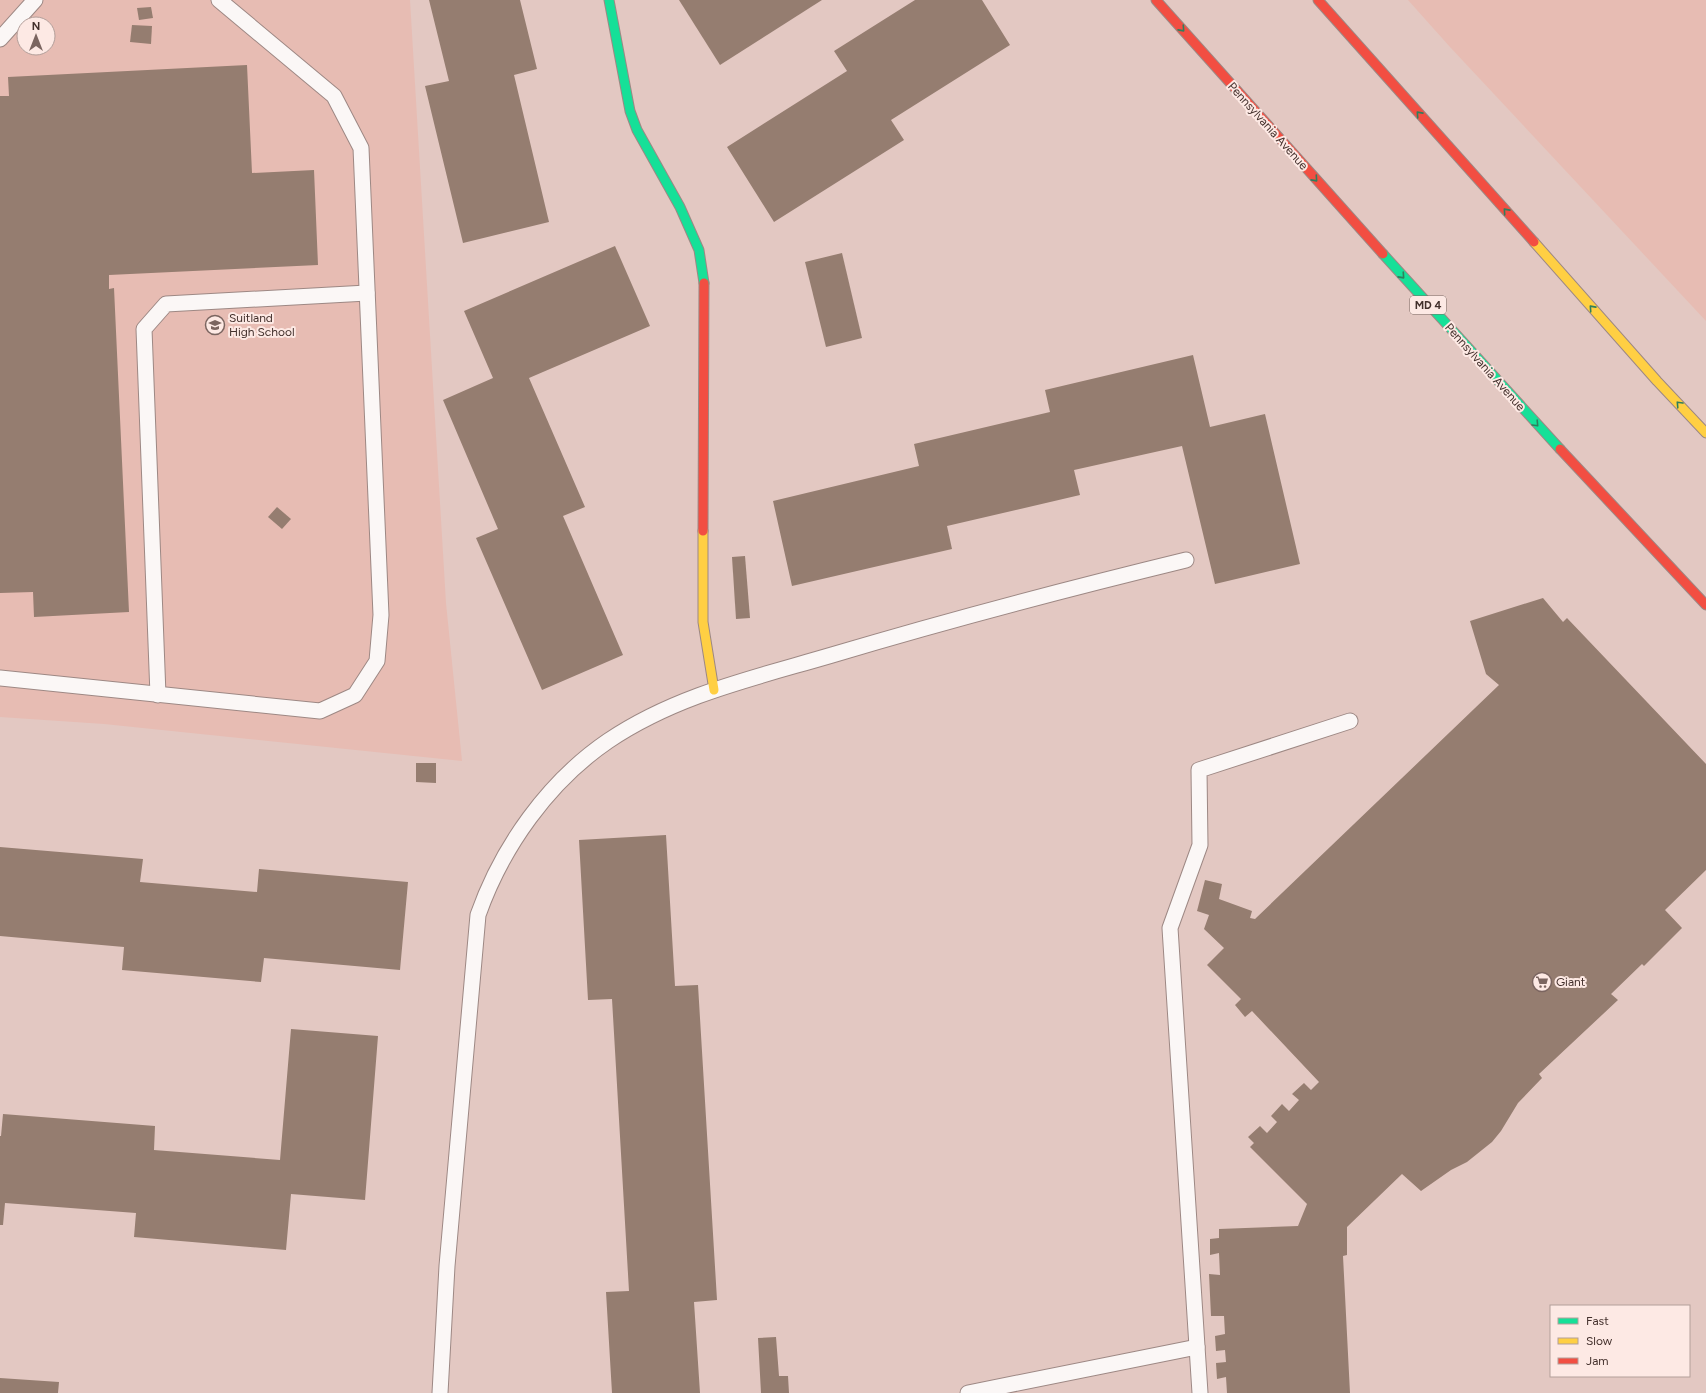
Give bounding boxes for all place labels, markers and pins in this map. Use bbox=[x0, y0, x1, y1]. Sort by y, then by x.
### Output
place label: Suitland High School bbox=[229, 311, 295, 339]
school or university icon: Suitland High School bbox=[204, 314, 226, 336]
supermarket icon: Giant bbox=[1531, 971, 1553, 993]
place label: Giant bbox=[1556, 975, 1586, 989]

